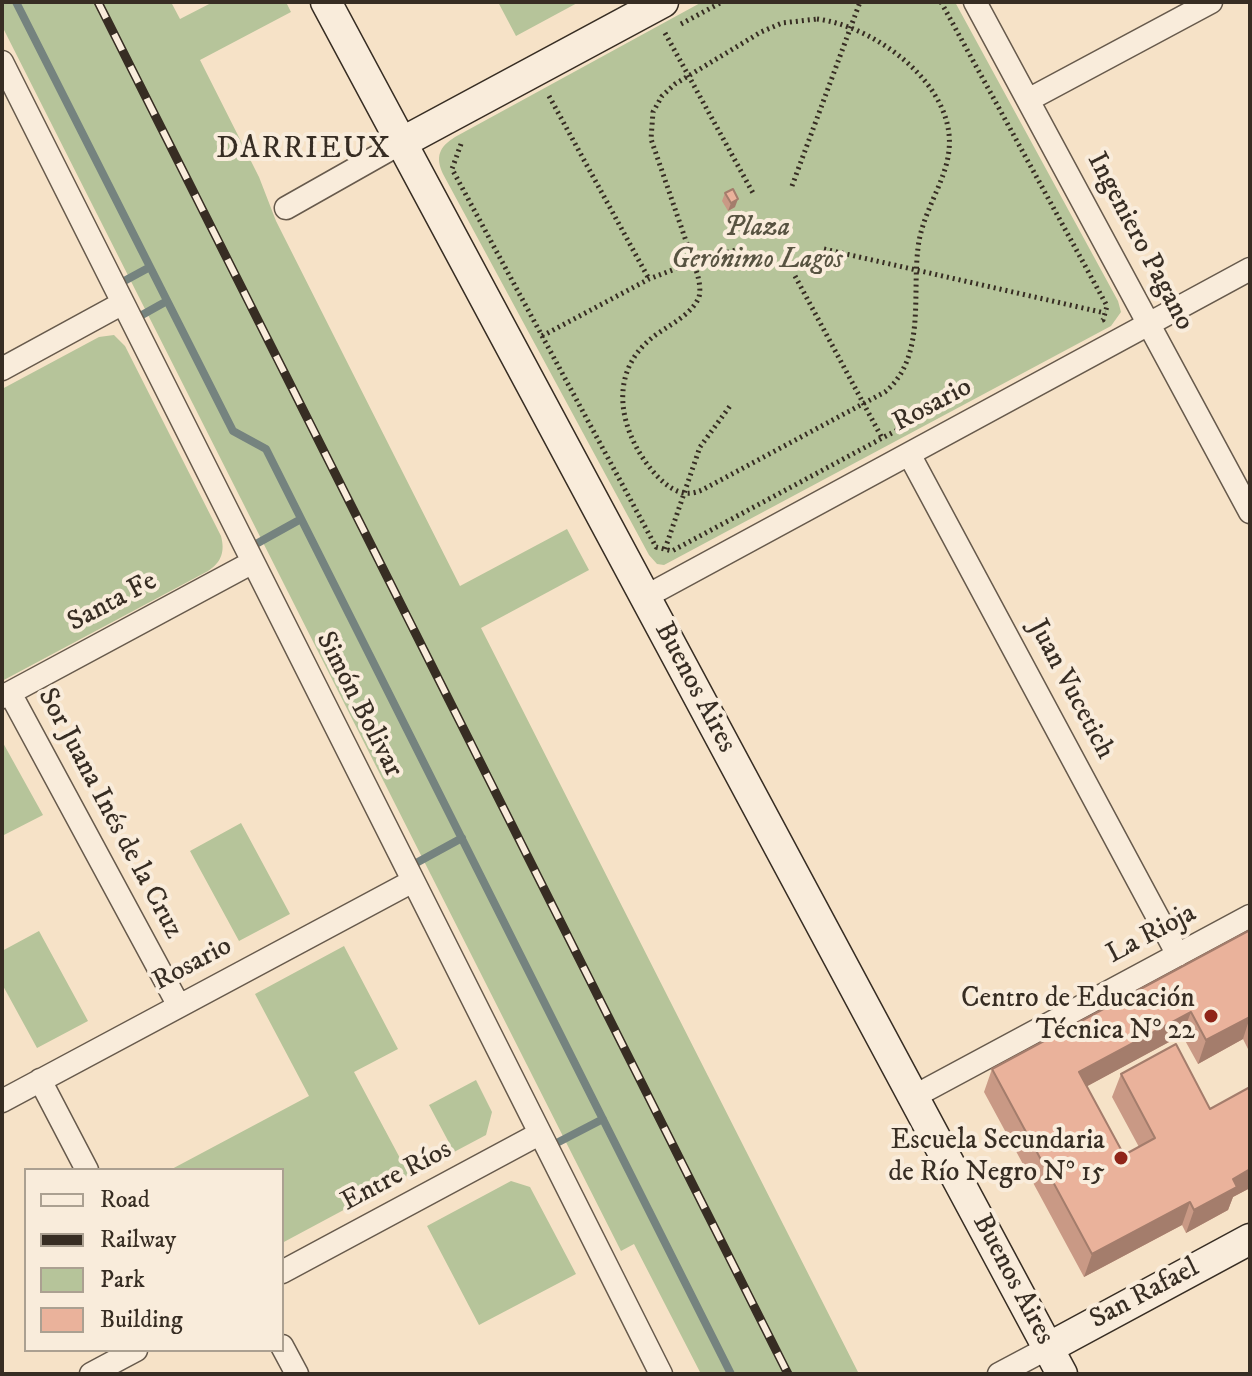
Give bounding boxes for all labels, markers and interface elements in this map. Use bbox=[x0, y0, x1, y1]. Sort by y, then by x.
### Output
district label: DARRIEUX bbox=[216, 133, 392, 169]
street label: Ingeniero Pagano bbox=[1078, 147, 1200, 337]
park label: Plaza Gerónimo Lagos bbox=[671, 212, 843, 278]
street label: Rosario bbox=[888, 371, 978, 441]
street label: Santa Fe bbox=[63, 566, 163, 640]
street label: Juan Vucetich bbox=[1019, 615, 1121, 765]
street label: Buenos Aires bbox=[646, 617, 742, 759]
street label: Simón Bolivar bbox=[307, 627, 409, 783]
street label: Sor Juana Inés de la Cruz bbox=[29, 683, 189, 945]
street label: La Rioja bbox=[1102, 898, 1202, 972]
street label: Rosario bbox=[148, 930, 238, 1000]
place label: Centro de Educación Técnica N° 22 bbox=[961, 983, 1195, 1049]
marker: Centro de Educación Técnica N° 22 bbox=[1202, 1007, 1220, 1025]
place label: Escuela Secundaria de Río Negro N° 15 bbox=[888, 1125, 1105, 1191]
street label: Entre Ríos bbox=[336, 1134, 458, 1220]
marker: Escuela Secundaria de Río Negro N° 15 bbox=[1112, 1149, 1130, 1167]
legend bbox=[24, 1168, 284, 1352]
text: Road bbox=[100, 1185, 150, 1215]
street label: Buenos Aires bbox=[964, 1209, 1060, 1351]
text: Railway bbox=[100, 1225, 176, 1255]
street label: San Rafael bbox=[1085, 1252, 1205, 1338]
text: Park bbox=[100, 1265, 145, 1295]
text: Building bbox=[100, 1305, 183, 1335]

